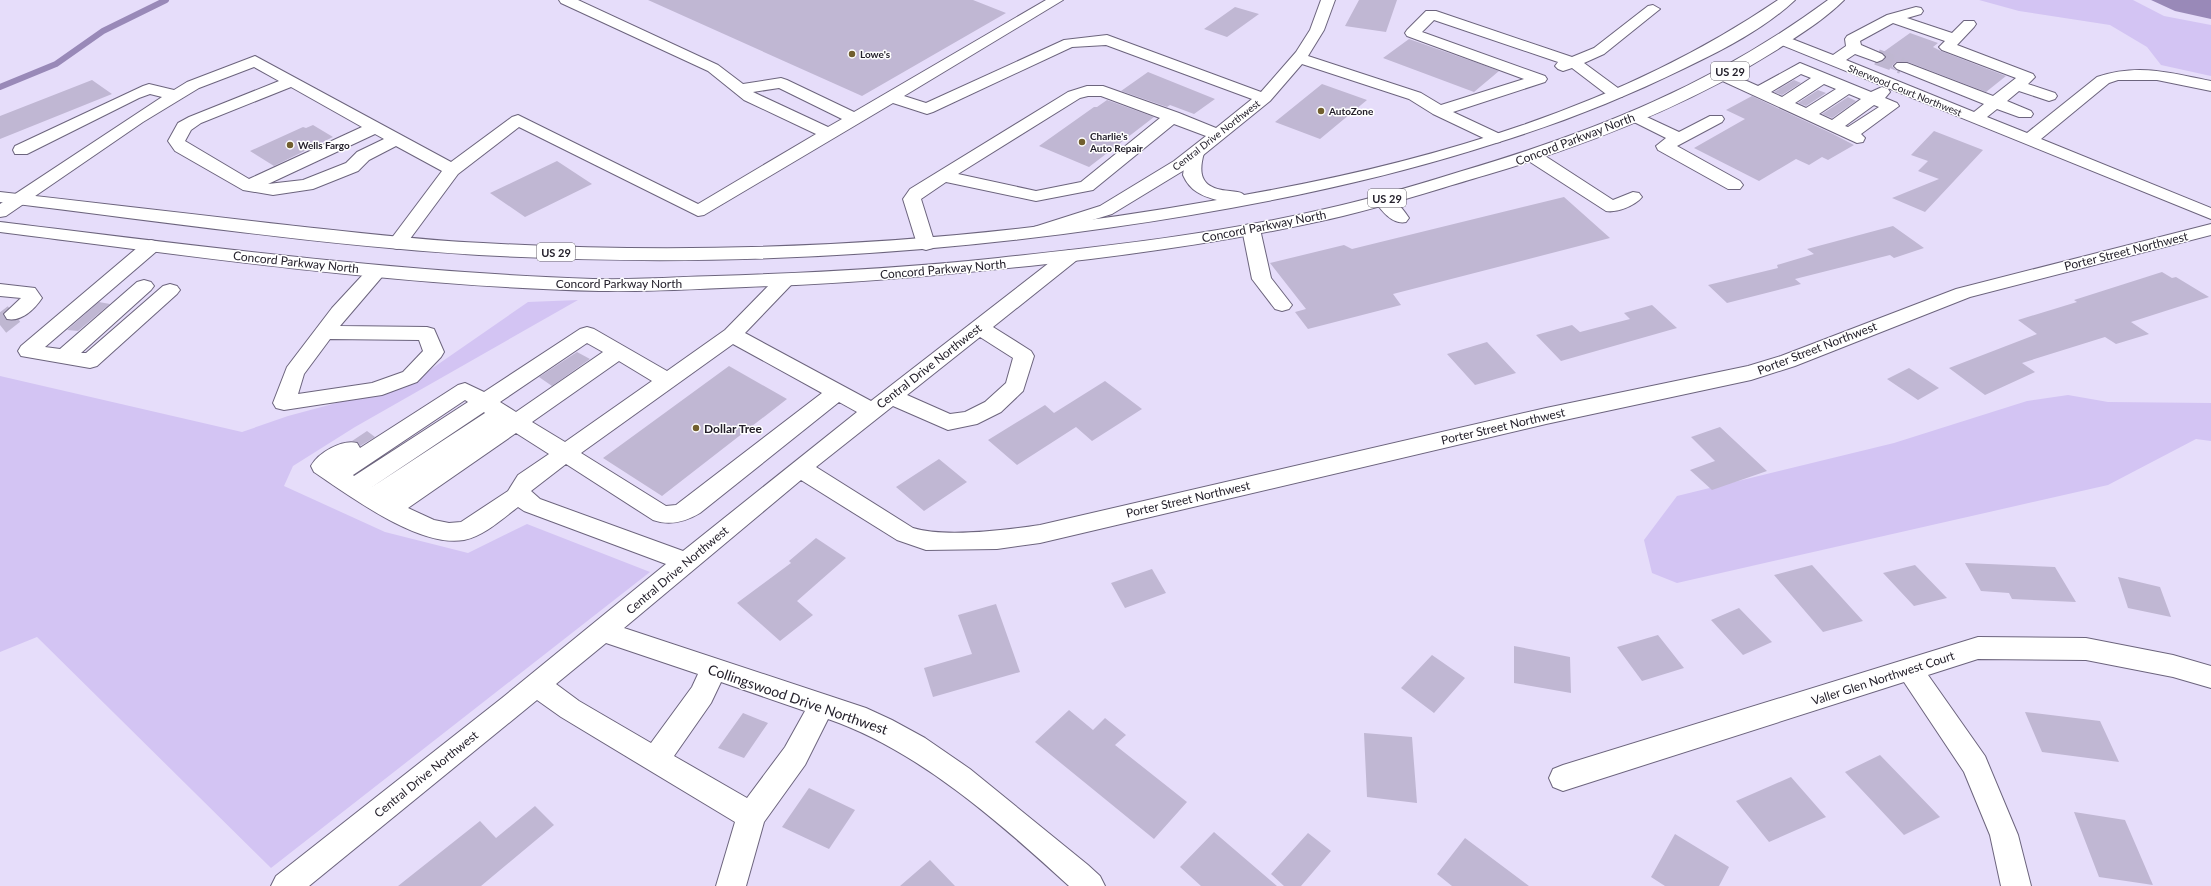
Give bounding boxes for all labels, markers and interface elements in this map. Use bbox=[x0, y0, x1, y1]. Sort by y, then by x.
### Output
place label: Lowe's bbox=[860, 48, 891, 60]
marker: Lowe's bbox=[847, 49, 857, 59]
road number: US 29 bbox=[1711, 62, 1749, 80]
street label: Sherwood Court Northwest bbox=[1846, 62, 1964, 119]
street label: Central Drive Northwest bbox=[1170, 97, 1262, 173]
place label: AutoZone bbox=[1328, 105, 1374, 117]
marker: AutoZone bbox=[1316, 106, 1326, 116]
street label: Concord Parkway North bbox=[1513, 109, 1637, 169]
place label: Charlie's Auto Repair bbox=[1089, 130, 1143, 154]
marker: Charlie's Auto Repair bbox=[1077, 137, 1087, 147]
place label: Wells Fargo bbox=[298, 139, 350, 151]
marker: Wells Fargo bbox=[285, 140, 295, 150]
road number: US 29 bbox=[1368, 189, 1406, 207]
street label: Concord Parkway North bbox=[1200, 207, 1328, 245]
street label: Porter Street Northwest bbox=[2063, 228, 2190, 274]
road number: US 29 bbox=[537, 243, 575, 261]
street label: Concord Parkway North bbox=[232, 248, 360, 276]
street label: Concord Parkway North bbox=[879, 256, 1007, 282]
street label: Concord Parkway North bbox=[556, 276, 682, 291]
street label: Porter Street Northwest bbox=[1755, 318, 1880, 378]
street label: Central Drive Northwest bbox=[873, 320, 985, 412]
street label: Porter Street Northwest bbox=[1440, 404, 1567, 448]
place label: Dollar Tree bbox=[704, 421, 762, 436]
marker: Dollar Tree bbox=[691, 423, 701, 433]
street label: Porter Street Northwest bbox=[1125, 477, 1252, 521]
street label: Central Drive Northwest bbox=[623, 522, 732, 617]
street label: Valler Glen Northwest Court bbox=[1810, 648, 1957, 708]
street label: Collingswood Drive Northwest bbox=[706, 660, 890, 738]
street label: Central Drive Northwest bbox=[371, 727, 481, 821]

